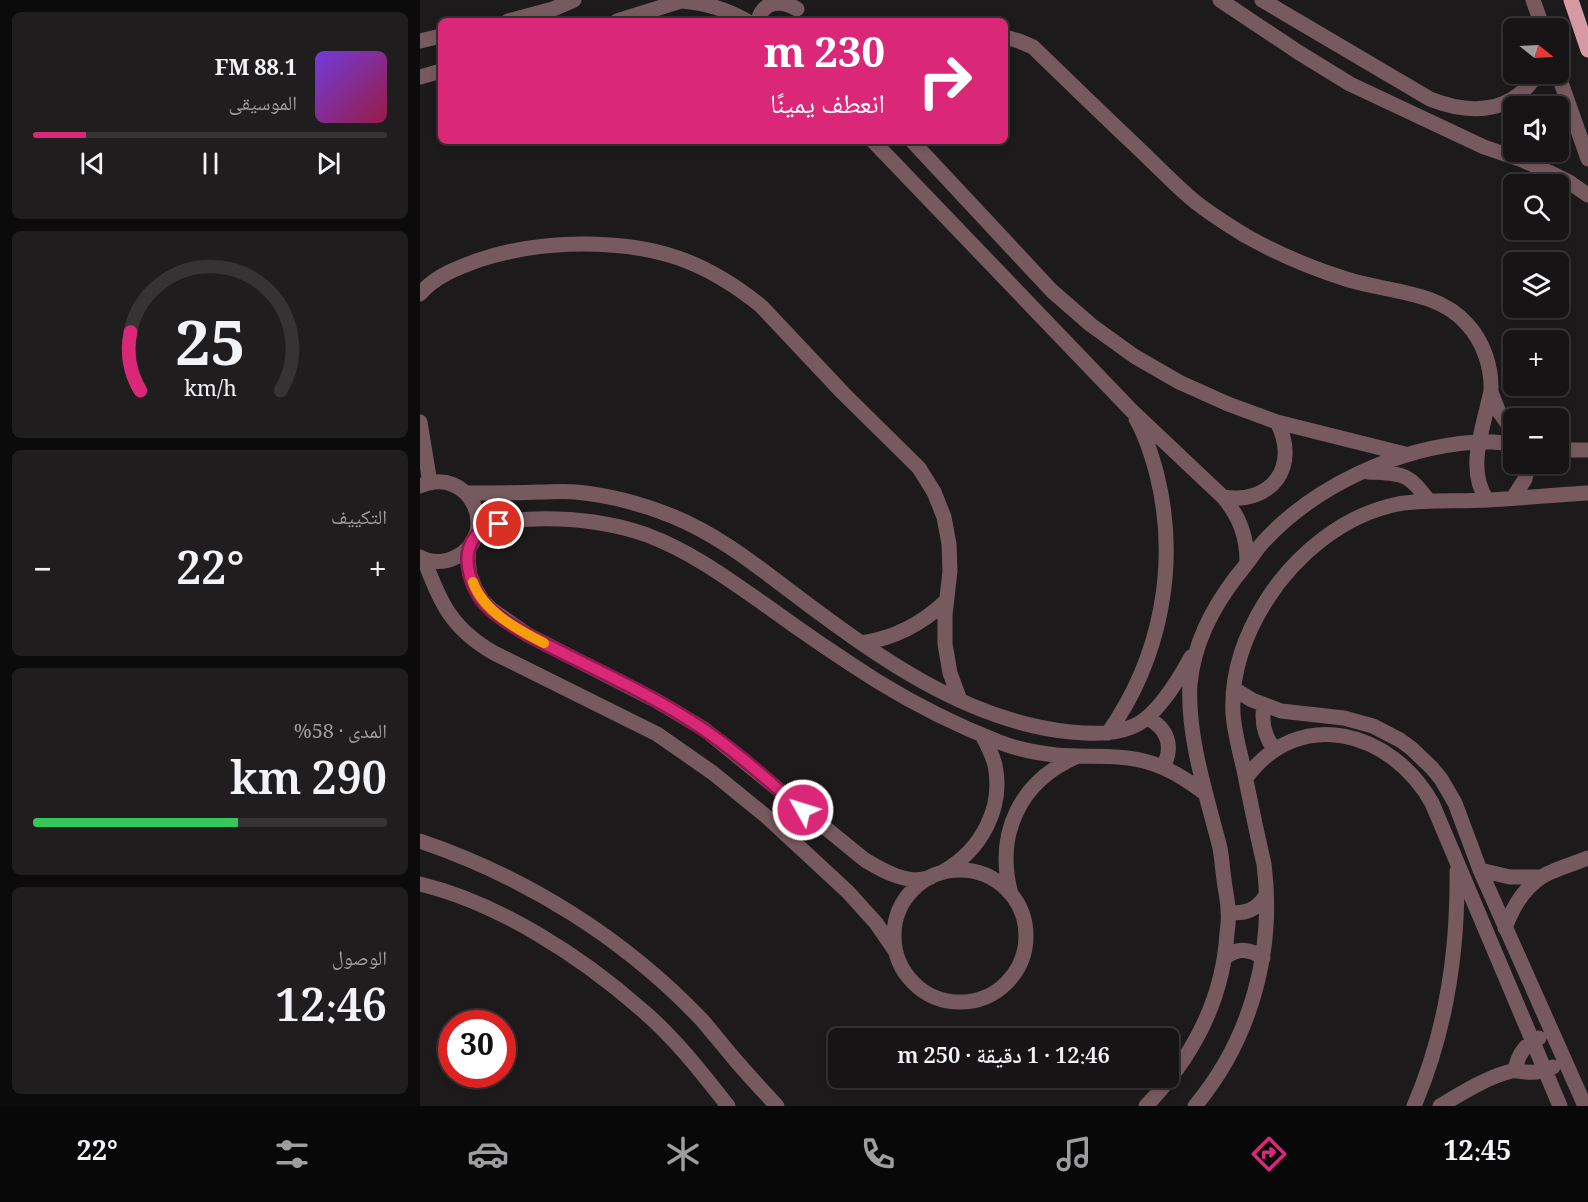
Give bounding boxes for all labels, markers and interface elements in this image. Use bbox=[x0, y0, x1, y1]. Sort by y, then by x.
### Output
north arrow bbox=[1503, 18, 1569, 84]
map controls bbox=[1503, 18, 1569, 474]
text: 230 m bbox=[764, 22, 885, 94]
icon: right bbox=[906, 42, 984, 120]
text: 88.1 FM bbox=[215, 51, 297, 89]
text: انعطف يمينًا bbox=[770, 84, 885, 130]
text: الموسيقى bbox=[229, 89, 297, 123]
button: sound bbox=[1503, 96, 1569, 162]
icon: previous bbox=[76, 147, 109, 180]
icon: pause bbox=[194, 147, 227, 180]
icon: next bbox=[312, 147, 345, 180]
button: search bbox=[1503, 174, 1569, 240]
button: layers bbox=[1503, 252, 1569, 318]
text: 25 bbox=[175, 298, 245, 405]
button: + bbox=[1503, 330, 1569, 396]
text: km/h bbox=[184, 374, 237, 411]
button: − bbox=[1503, 408, 1569, 474]
pin bbox=[473, 498, 524, 549]
text: التكييف bbox=[331, 503, 387, 537]
icon: arrive bbox=[482, 507, 515, 540]
text: 22° bbox=[176, 536, 244, 613]
text: − bbox=[33, 546, 52, 602]
text: + bbox=[369, 546, 387, 602]
text: المدى · 58% bbox=[294, 717, 387, 751]
text: 290 km bbox=[230, 746, 387, 823]
position arrow bbox=[771, 778, 835, 842]
text: الوصول bbox=[332, 944, 387, 978]
text: 12:46 bbox=[275, 973, 387, 1050]
speed limit sign: 30 bbox=[438, 1010, 516, 1088]
text: 12:46 · 1 دقيقة · 250 m bbox=[897, 1039, 1110, 1077]
text: 22° bbox=[77, 1131, 118, 1177]
text: 12:45 bbox=[1444, 1131, 1511, 1177]
icon: filters bbox=[271, 1133, 313, 1175]
icon: car bbox=[467, 1133, 509, 1175]
icon: climate bbox=[662, 1133, 704, 1175]
icon: phone bbox=[857, 1133, 899, 1175]
icon: music bbox=[1053, 1133, 1095, 1175]
icon: directions bbox=[1248, 1133, 1290, 1175]

